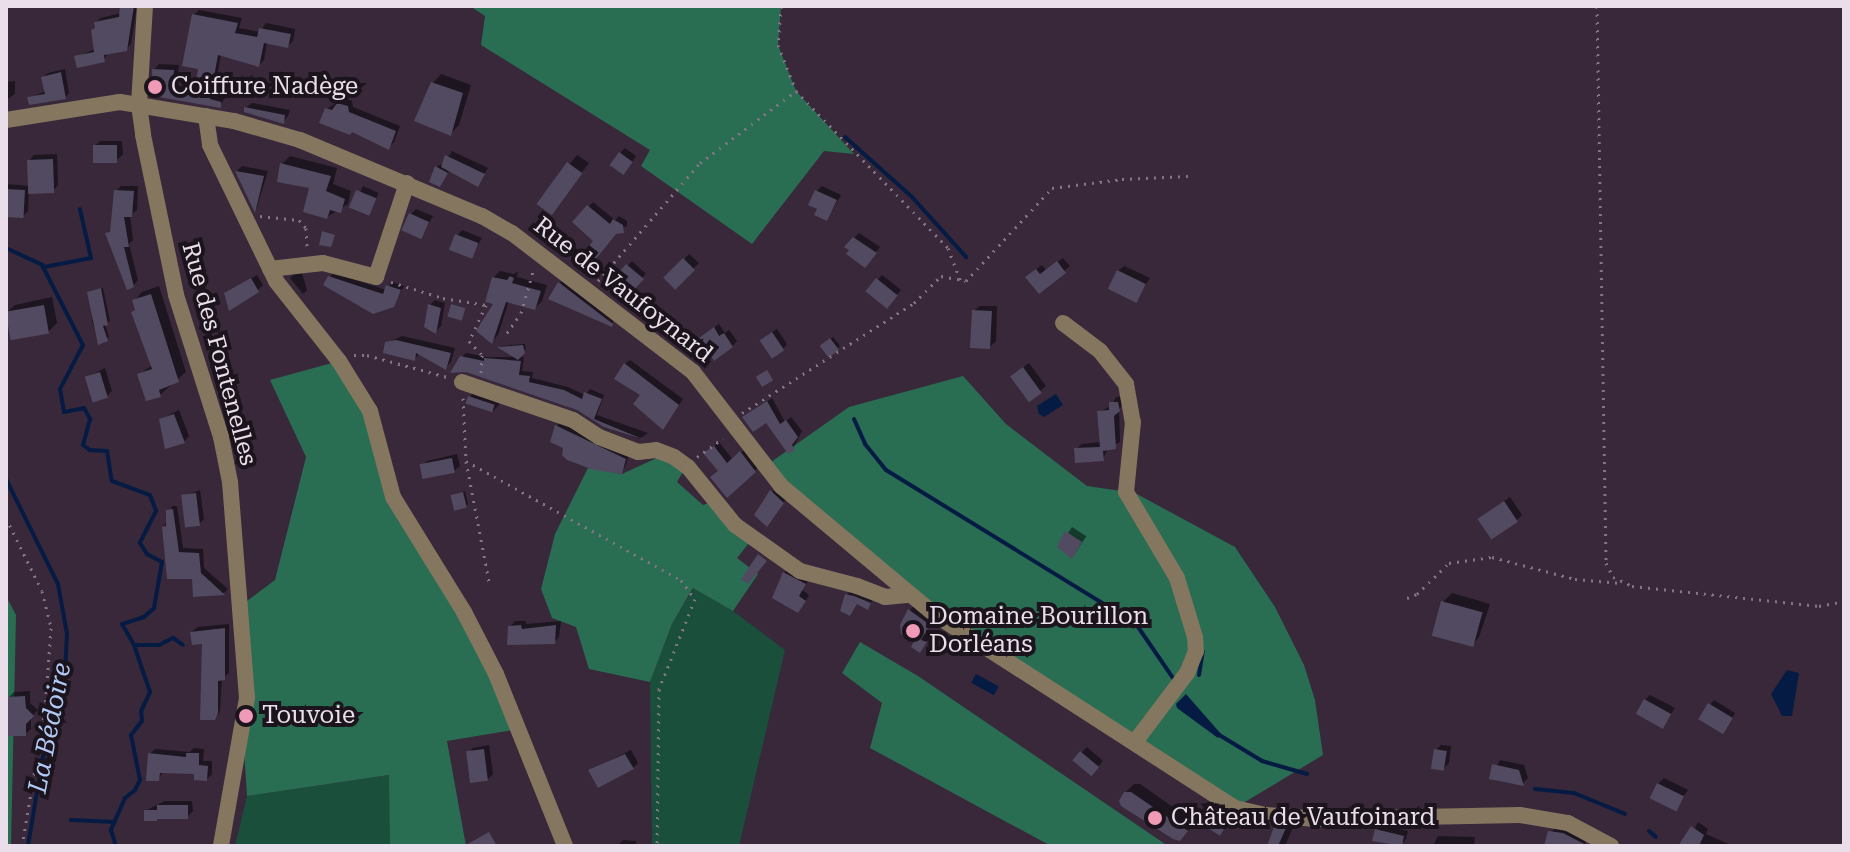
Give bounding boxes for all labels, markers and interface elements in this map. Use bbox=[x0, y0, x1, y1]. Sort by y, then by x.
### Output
place label: Coiffure Nadège bbox=[171, 73, 358, 101]
marker: Coiffure Nadège bbox=[146, 78, 164, 96]
street label: Rue de Vaufoynard bbox=[528, 211, 718, 369]
street label: Rue des Fontenelles bbox=[175, 239, 263, 469]
place label: Domaine Bourillon Dorléans bbox=[929, 603, 1148, 659]
marker: Domaine Bourillon Dorléans bbox=[904, 622, 922, 640]
water label: La Bédoire bbox=[22, 660, 78, 796]
place label: Touvoie bbox=[262, 702, 355, 730]
marker: Touvoie bbox=[237, 707, 255, 725]
place label: Château de Vaufoinard bbox=[1171, 804, 1435, 832]
marker: Château de Vaufoinard bbox=[1146, 809, 1164, 827]

